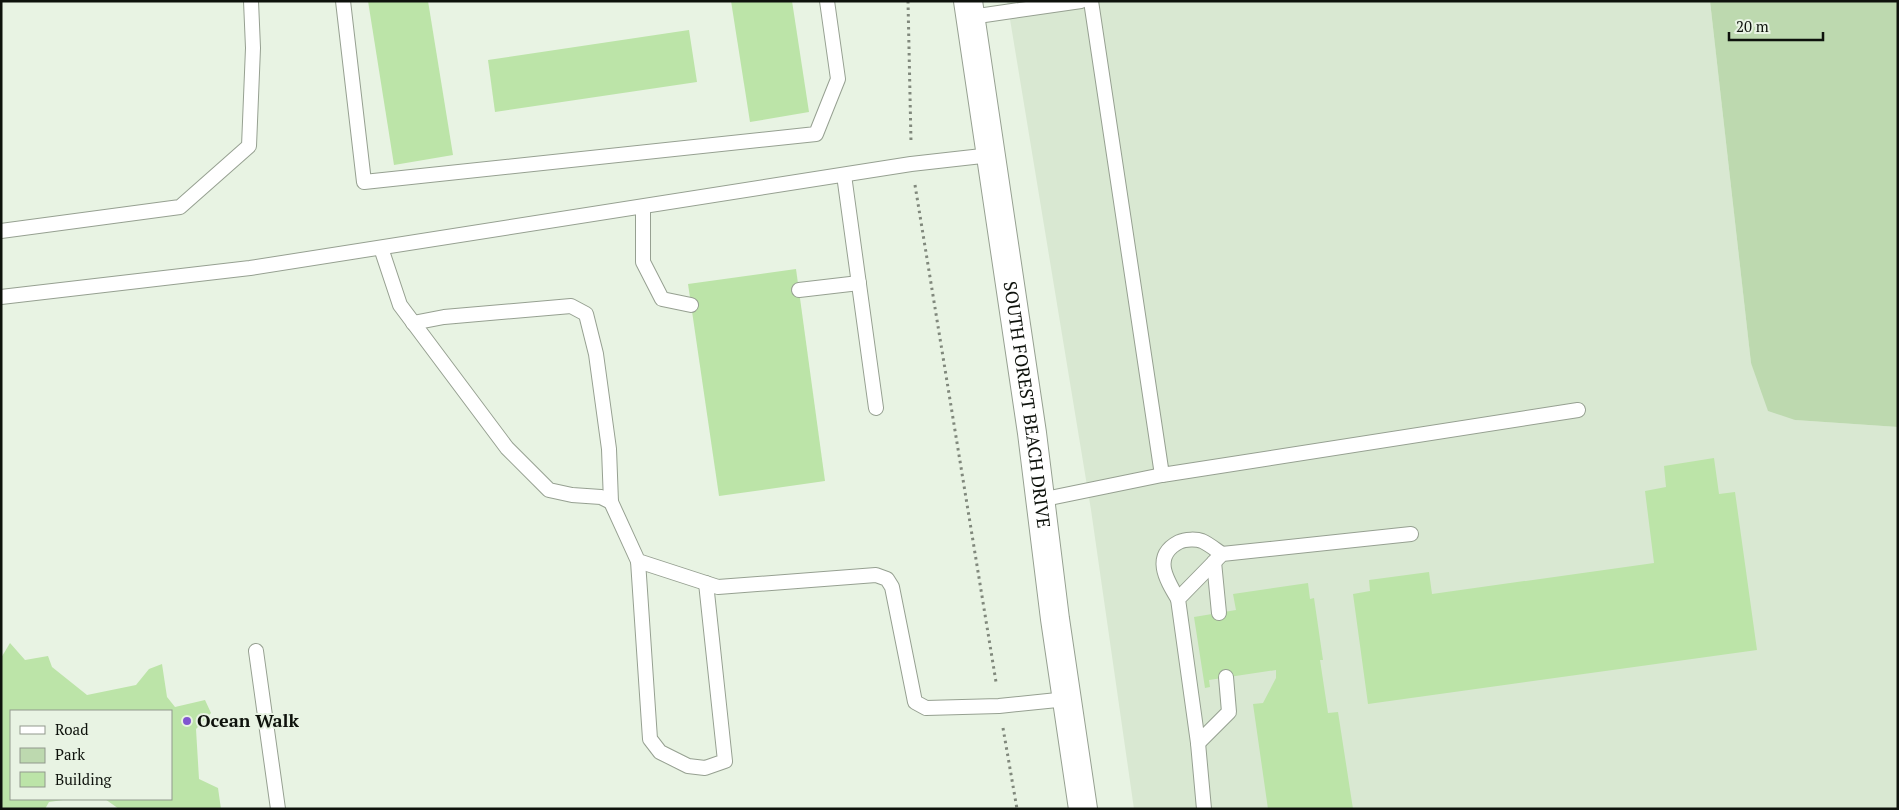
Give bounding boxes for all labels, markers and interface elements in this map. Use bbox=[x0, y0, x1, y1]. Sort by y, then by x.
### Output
scale bar bbox=[1729, 10, 1823, 42]
text: 20 m bbox=[1736, 16, 1769, 36]
street label: SOUTH FOREST BEACH DRIVE bbox=[999, 279, 1057, 530]
place label: Ocean Walk bbox=[197, 708, 299, 732]
legend bbox=[10, 710, 172, 800]
marker: Ocean Walk bbox=[181, 715, 193, 727]
text: Road bbox=[55, 719, 88, 739]
text: Park bbox=[55, 744, 85, 764]
text: Building bbox=[55, 769, 113, 789]

